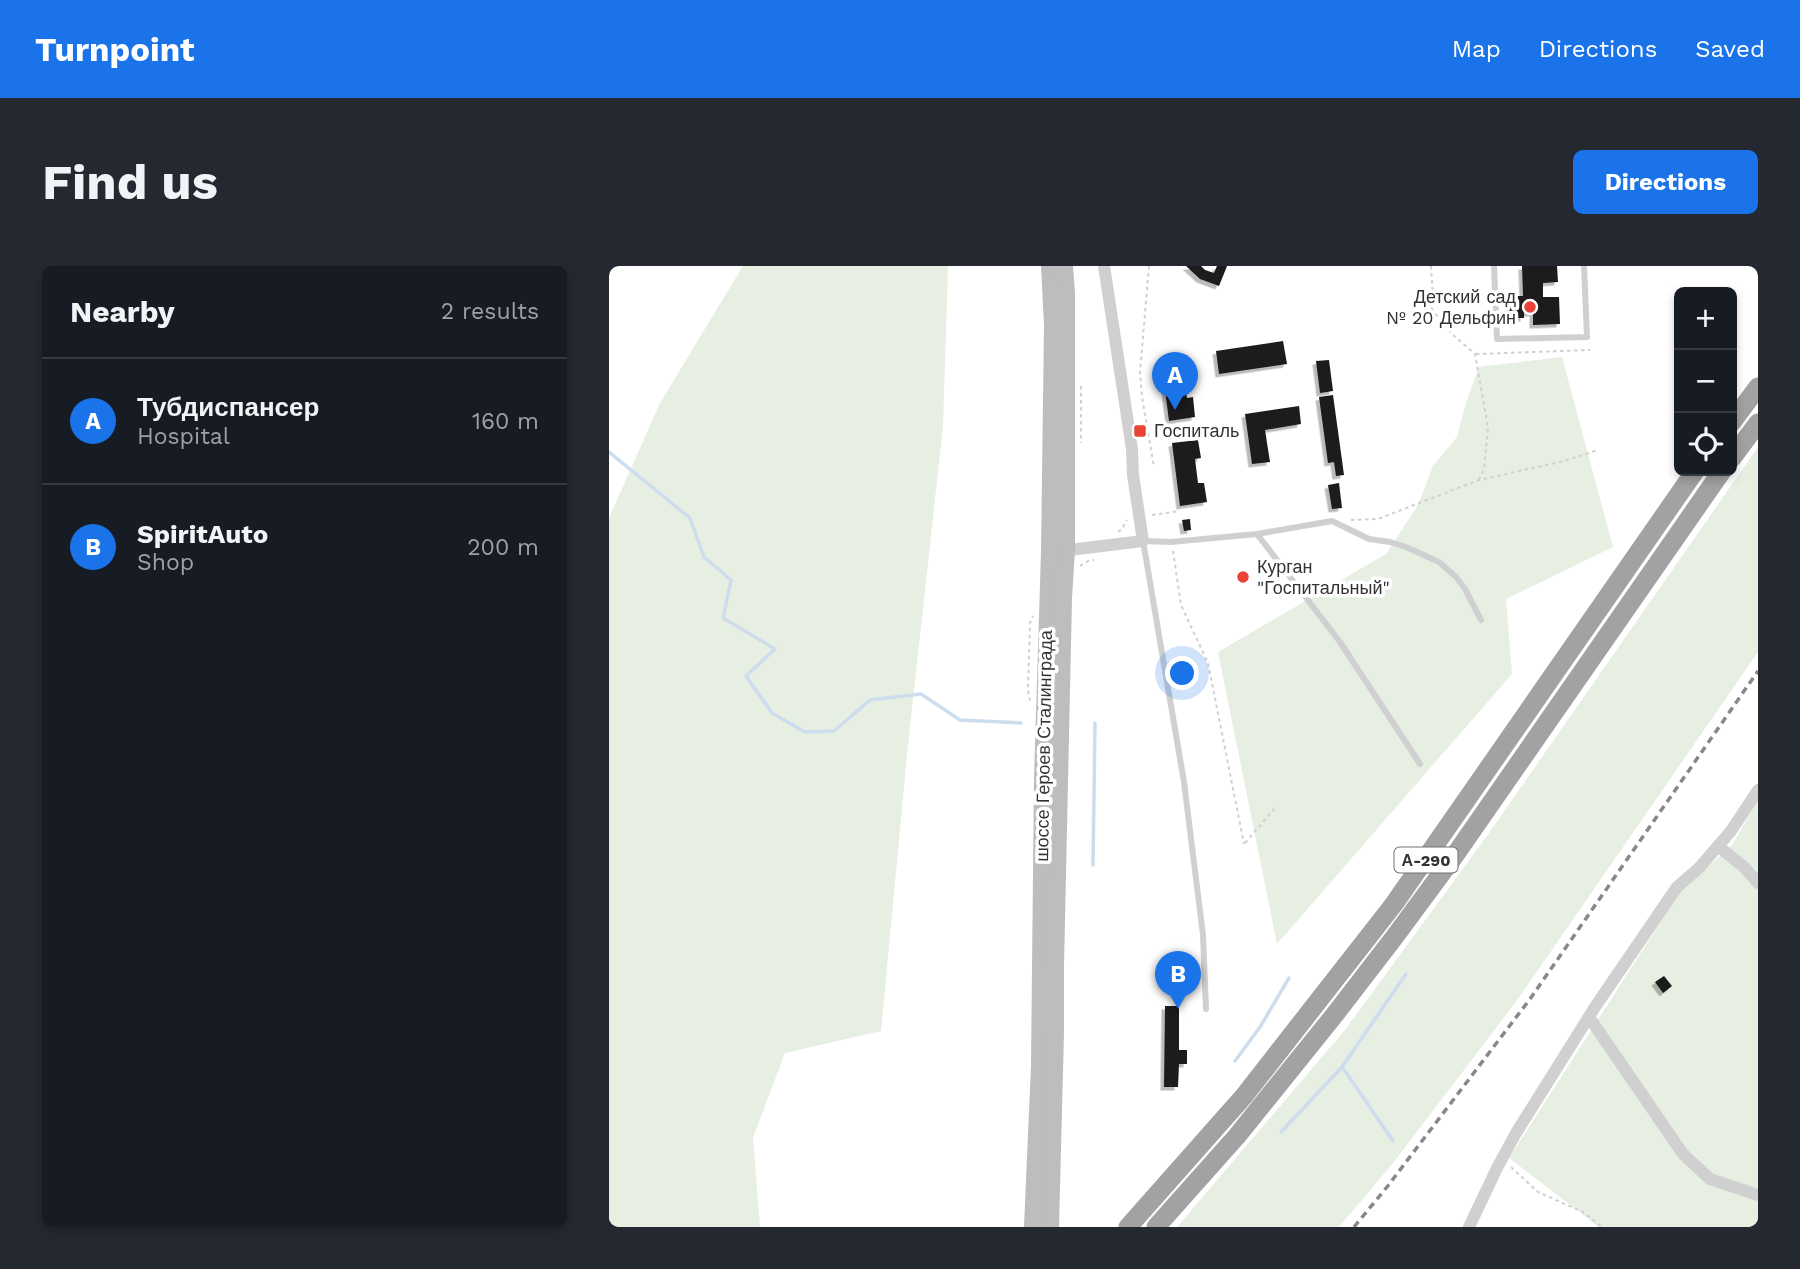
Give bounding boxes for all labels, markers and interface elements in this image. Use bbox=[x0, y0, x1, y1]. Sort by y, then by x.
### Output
text: Turnpoint bbox=[35, 30, 194, 69]
text: Map bbox=[1452, 35, 1501, 63]
text: Directions bbox=[1539, 35, 1657, 63]
text: Saved bbox=[1695, 35, 1765, 63]
button: Directions bbox=[1573, 150, 1758, 214]
text: Find us bbox=[42, 153, 218, 211]
place label: Детский сад № 20 Дельфин bbox=[1386, 286, 1516, 328]
map controls bbox=[1674, 287, 1737, 476]
button: + bbox=[1674, 287, 1737, 350]
text: Nearby bbox=[70, 294, 175, 329]
text: 2 results bbox=[441, 298, 539, 325]
marker: Детский сад № 20 Дельфин bbox=[1522, 299, 1538, 315]
button: − bbox=[1674, 350, 1737, 413]
pin: A bbox=[1152, 352, 1198, 410]
text: Тубдиспансер bbox=[137, 392, 319, 422]
text: A bbox=[85, 408, 101, 435]
text: 160 m bbox=[472, 408, 539, 435]
button: locate bbox=[1674, 413, 1737, 476]
place label: Госпиталь bbox=[1154, 420, 1239, 441]
text: Hospital bbox=[137, 423, 230, 450]
marker: Госпиталь bbox=[1132, 423, 1148, 439]
text: SpiritAuto bbox=[137, 519, 268, 549]
text: B bbox=[85, 534, 101, 561]
text: 200 m bbox=[467, 534, 539, 561]
text: Shop bbox=[137, 549, 194, 576]
place label: Курган "Госпитальный" bbox=[1257, 556, 1390, 598]
marker: Курган "Госпитальный" bbox=[1235, 569, 1251, 585]
street label: шоссе Героев Сталинграда bbox=[1031, 629, 1056, 862]
your location bbox=[1165, 656, 1199, 690]
road number: А-290 bbox=[1395, 848, 1457, 873]
pin: B bbox=[1155, 951, 1201, 1009]

